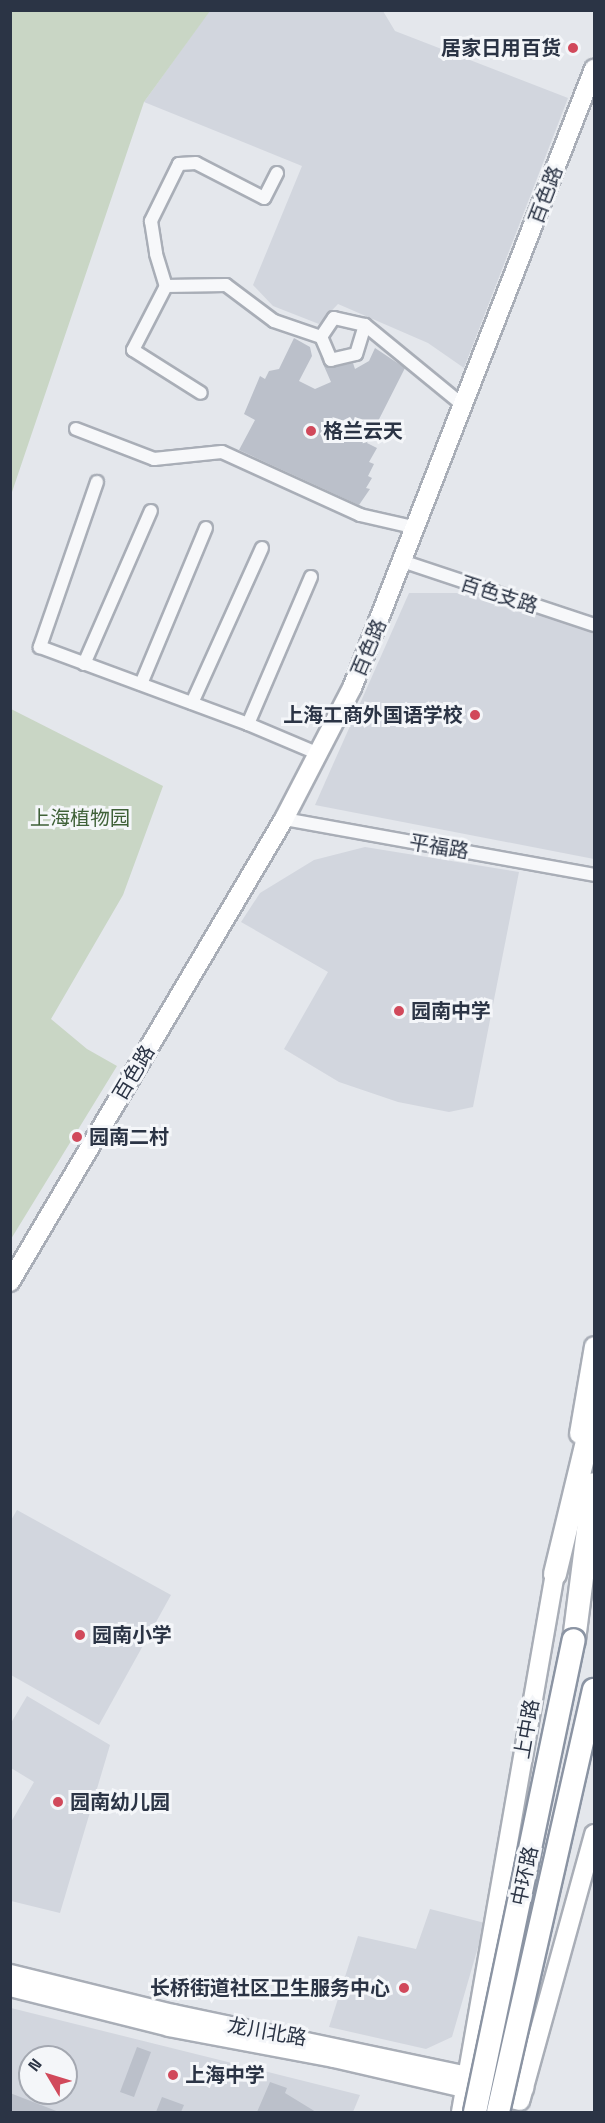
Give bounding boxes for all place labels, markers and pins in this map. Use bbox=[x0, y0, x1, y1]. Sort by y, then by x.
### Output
place label: 居家日用百货 bbox=[441, 36, 561, 60]
marker: 居家日用百货 bbox=[566, 41, 580, 55]
place label: 格兰云天 bbox=[323, 419, 403, 443]
marker: 格兰云天 bbox=[304, 424, 318, 438]
place label: 上海工商外国语学校 bbox=[283, 703, 463, 727]
marker: 上海工商外国语学校 bbox=[468, 708, 482, 722]
place label: 园南中学 bbox=[411, 999, 491, 1023]
marker: 园南中学 bbox=[392, 1004, 406, 1018]
place label: 园南二村 bbox=[89, 1125, 169, 1149]
marker: 园南二村 bbox=[70, 1130, 84, 1144]
place label: 园南小学 bbox=[92, 1623, 172, 1647]
marker: 园南小学 bbox=[73, 1628, 87, 1642]
place label: 园南幼儿园 bbox=[70, 1790, 170, 1814]
marker: 园南幼儿园 bbox=[51, 1795, 65, 1809]
place label: 长桥街道社区卫生服务中心 bbox=[150, 1976, 390, 2000]
marker: 长桥街道社区卫生服务中心 bbox=[395, 1979, 413, 1997]
place label: 上海中学 bbox=[185, 2063, 265, 2087]
marker: 上海中学 bbox=[166, 2068, 180, 2082]

